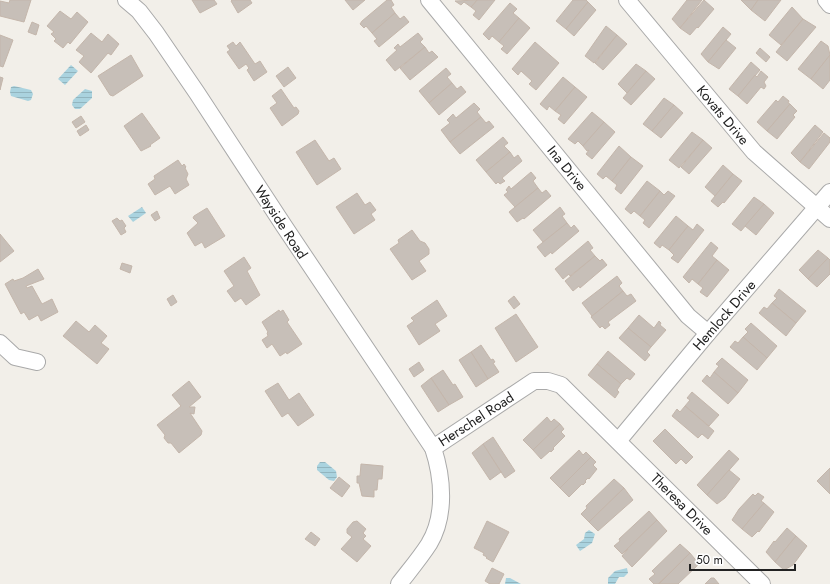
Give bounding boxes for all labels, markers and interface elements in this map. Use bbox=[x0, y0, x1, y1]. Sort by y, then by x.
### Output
street label: Kovats Drive bbox=[692, 81, 754, 149]
street label: Ina Drive bbox=[543, 141, 591, 195]
street label: Wayside Road bbox=[250, 181, 312, 263]
street label: Hemlock Drive bbox=[688, 276, 760, 354]
street label: Herschel Road bbox=[434, 387, 518, 451]
street label: Theresa Drive bbox=[646, 468, 718, 540]
scale bar bbox=[690, 546, 795, 572]
text: 50 m bbox=[696, 551, 723, 569]

